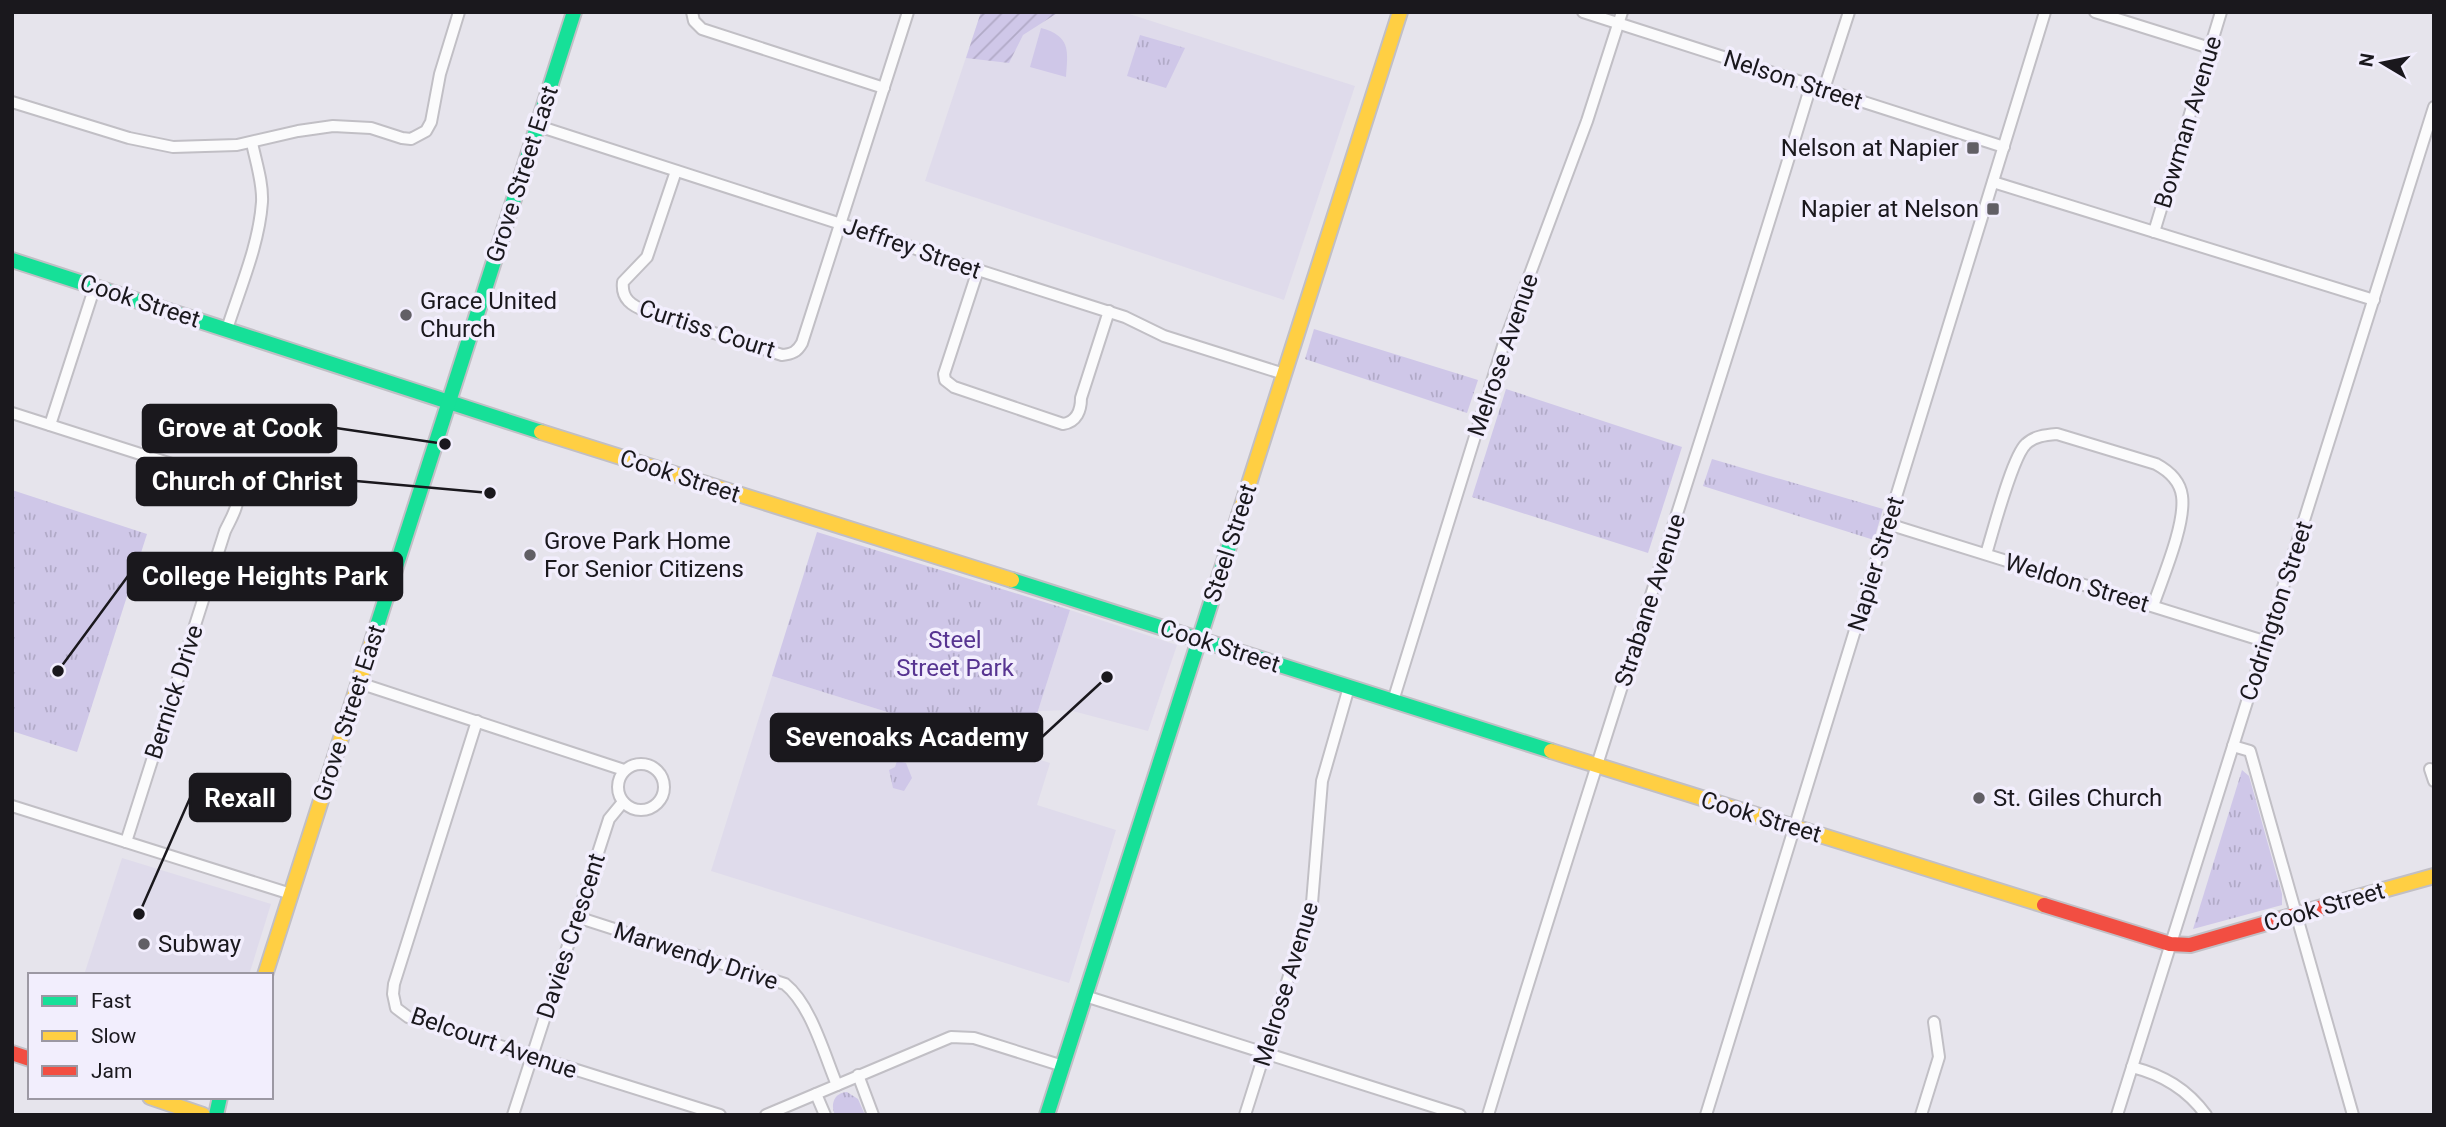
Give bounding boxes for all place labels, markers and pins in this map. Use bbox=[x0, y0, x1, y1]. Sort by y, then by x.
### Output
place label: Nelson at Napier bbox=[1781, 134, 1959, 162]
marker: Nelson at Napier bbox=[1965, 140, 1981, 156]
place label: Napier at Nelson bbox=[1801, 195, 1979, 223]
marker: Napier at Nelson bbox=[1985, 201, 2001, 217]
place label: Grace United Church bbox=[420, 287, 557, 343]
marker: Grace United Church bbox=[398, 307, 414, 323]
callout: Grove at Cook bbox=[143, 405, 336, 452]
callout: Church of Christ bbox=[137, 458, 356, 505]
place label: Grove Park Home For Senior Citizens bbox=[544, 527, 744, 583]
marker: Grove Park Home For Senior Citizens bbox=[522, 547, 538, 563]
callout: College Heights Park bbox=[128, 553, 402, 600]
callout: Sevenoaks Academy bbox=[771, 714, 1042, 761]
callout: Rexall bbox=[190, 774, 290, 821]
place label: St. Giles Church bbox=[1993, 784, 2162, 812]
marker: St. Giles Church bbox=[1971, 790, 1987, 806]
place label: Subway bbox=[158, 930, 242, 958]
marker: Subway bbox=[136, 936, 152, 952]

